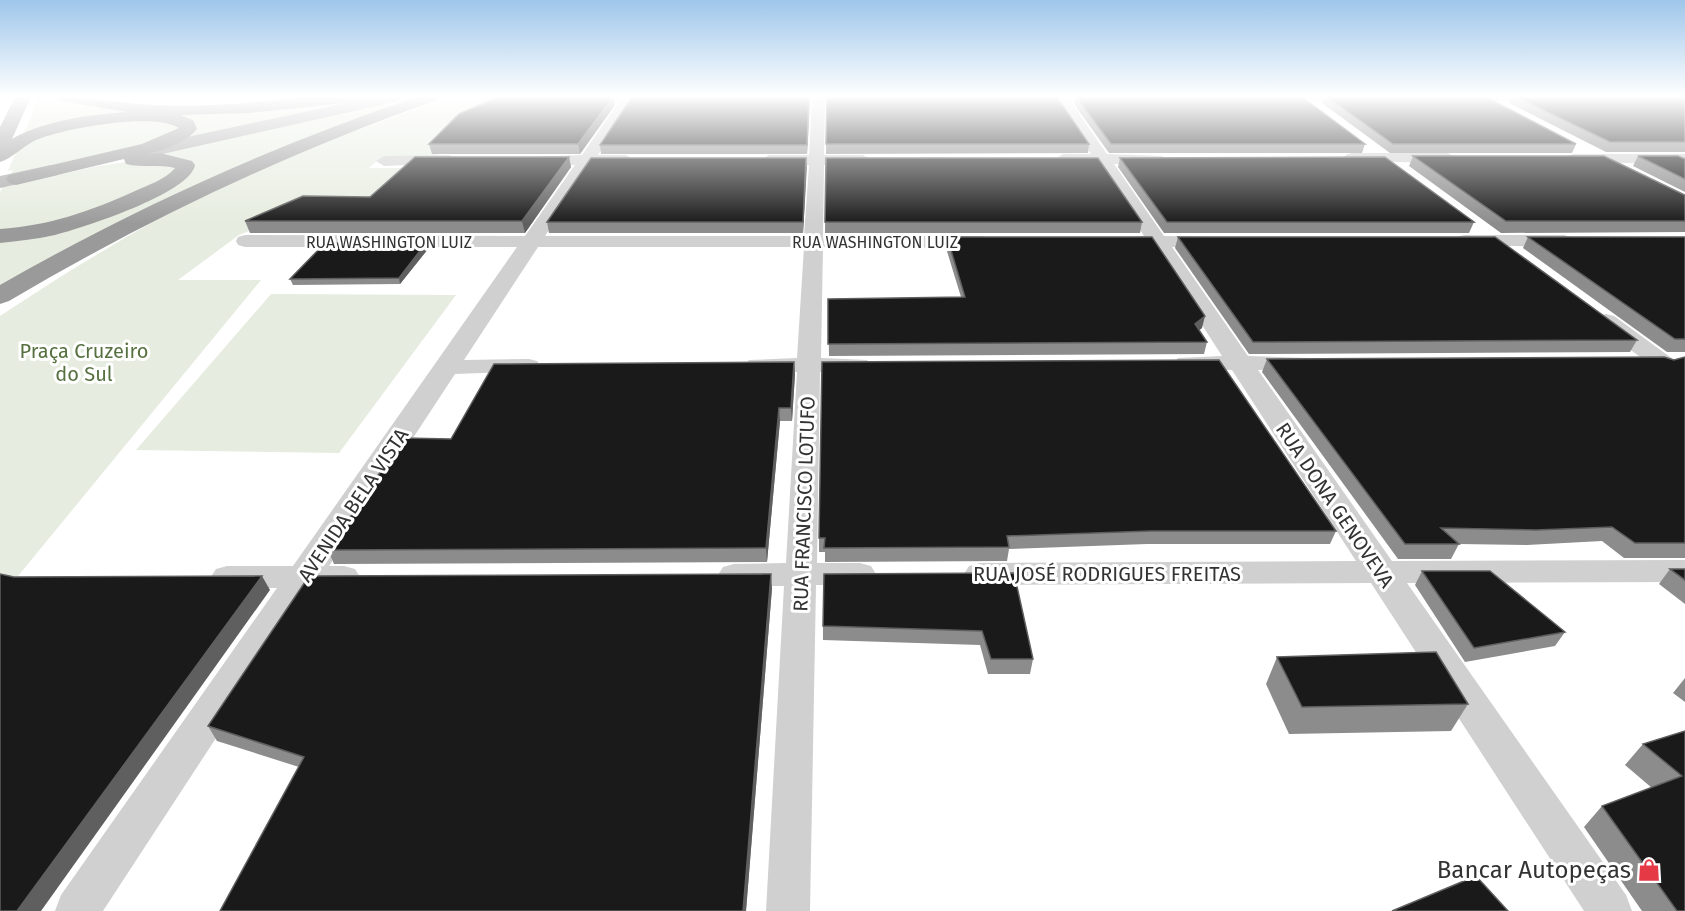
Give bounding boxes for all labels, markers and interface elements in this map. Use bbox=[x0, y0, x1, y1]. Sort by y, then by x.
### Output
street label: RUA WASHINGTON LUIZ bbox=[306, 233, 472, 252]
street label: RUA WASHINGTON LUIZ bbox=[792, 233, 958, 252]
park label: Praça Cruzeiro do Sul bbox=[20, 339, 148, 386]
street label: RUA FRANCISCO LOTUFO bbox=[788, 396, 820, 612]
street label: RUA DONA GENOVEVA bbox=[1271, 418, 1399, 592]
street label: AVENIDA BELA VISTA bbox=[293, 423, 414, 586]
street label: RUA JOSÉ RODRIGUES FREITAS bbox=[973, 562, 1241, 586]
place label: Bancar Autopeças bbox=[1437, 856, 1631, 884]
shop icon: Bancar Autopeças bbox=[1636, 857, 1662, 883]

